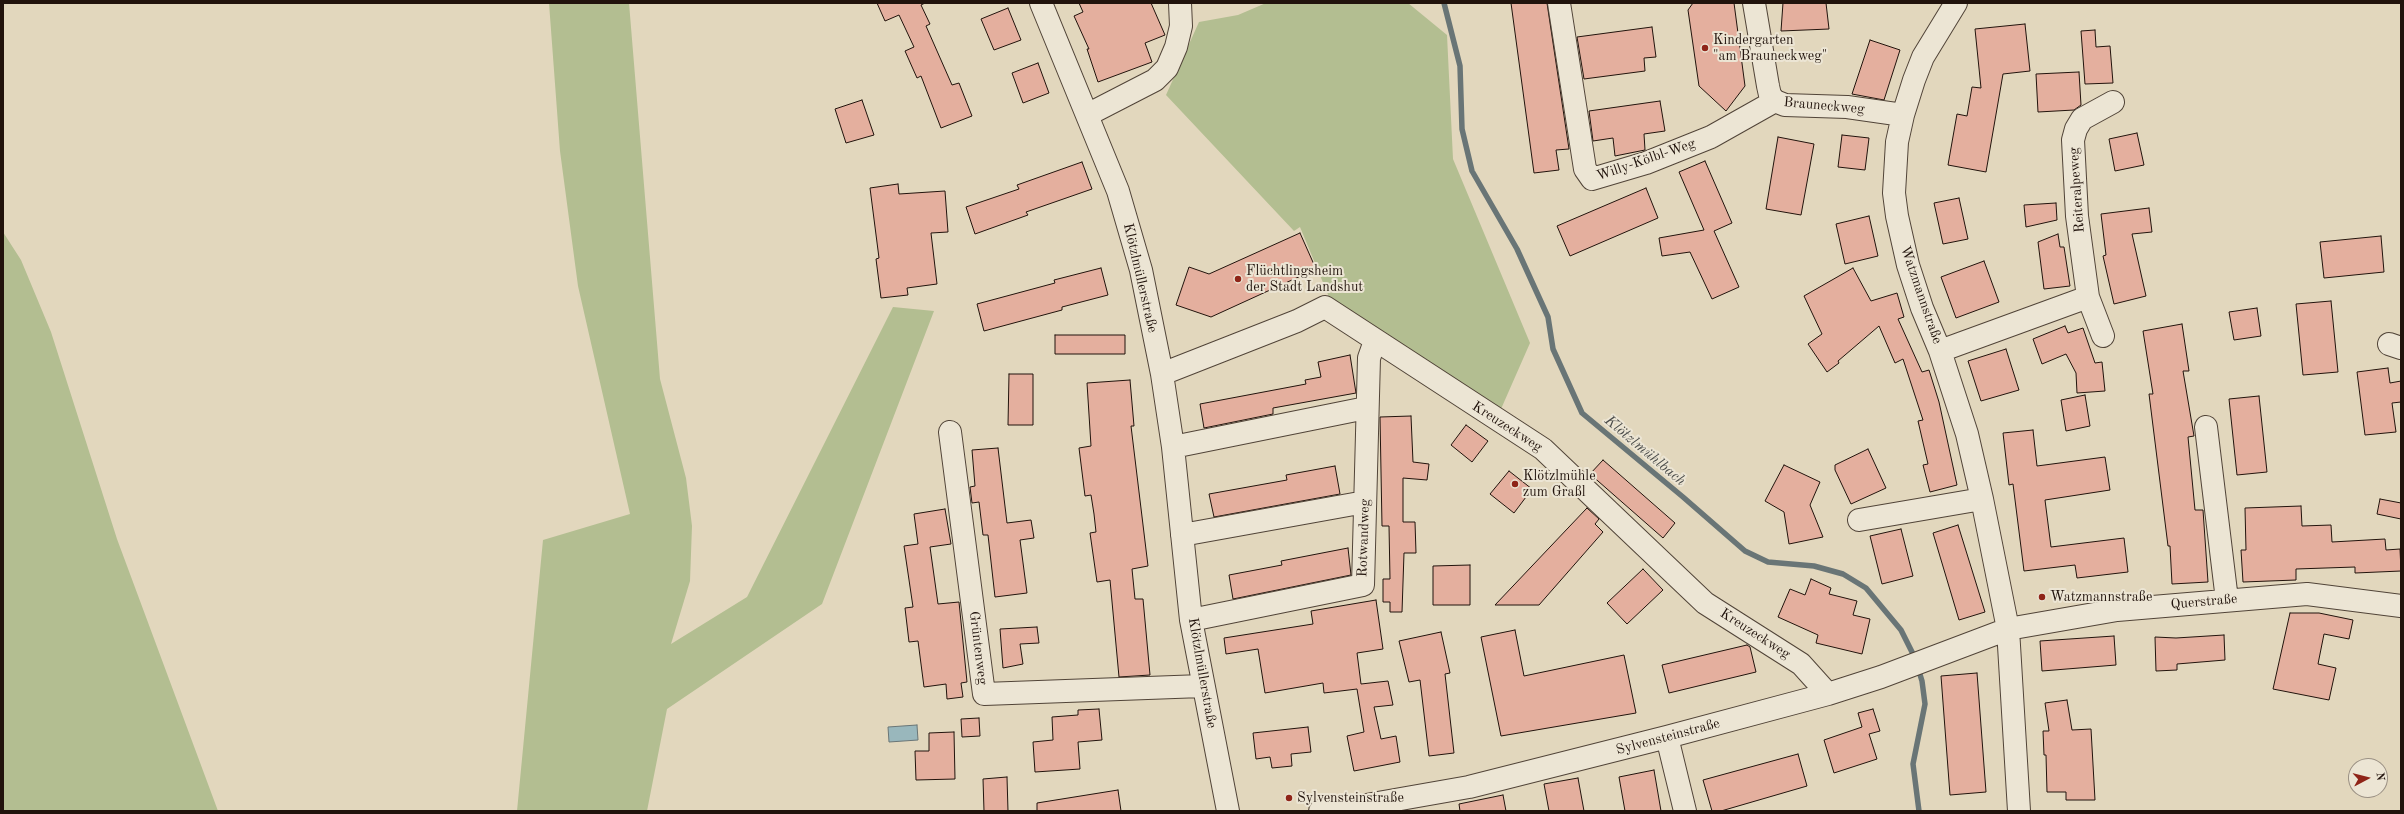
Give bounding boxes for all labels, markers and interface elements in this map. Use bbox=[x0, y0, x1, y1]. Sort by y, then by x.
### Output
place label: Kindergarten "am Brauneckweg" bbox=[1713, 32, 1827, 64]
marker: Kindergarten "am Brauneckweg" bbox=[1700, 43, 1710, 53]
street label: Brauneckweg bbox=[1783, 94, 1865, 118]
street label: Willy-Kölbl-Weg bbox=[1594, 135, 1698, 185]
street label: Reiteralpeweg bbox=[2066, 147, 2088, 233]
street label: Klötzlmüllerstraße bbox=[1119, 222, 1161, 334]
street label: Watzmannstraße bbox=[1896, 244, 1946, 346]
place label: Flüchtlingsheim der Stadt Landshut bbox=[1246, 263, 1363, 296]
marker: Flüchtlingsheim der Stadt Landshut bbox=[1233, 274, 1243, 284]
street label: Kreuzeckweg bbox=[1469, 398, 1545, 456]
water label: Klötzlmühlbach bbox=[1601, 412, 1689, 490]
place label: Klötzlmühle zum Graßl bbox=[1523, 468, 1596, 500]
marker: Klötzlmühle zum Graßl bbox=[1510, 479, 1520, 489]
street label: Rotwandweg bbox=[1354, 499, 1374, 577]
place label: Watzmannstraße bbox=[2050, 589, 2152, 605]
street label: Querstraße bbox=[2170, 591, 2238, 613]
marker: Watzmannstraße bbox=[2037, 592, 2047, 602]
street label: Kreuzeckweg bbox=[1717, 605, 1793, 663]
street label: Grüntenweg bbox=[965, 610, 991, 686]
street label: Klötzlmüllerstraße bbox=[1184, 616, 1220, 730]
street label: Sylvensteinstraße bbox=[1614, 715, 1722, 759]
north arrow bbox=[2348, 758, 2388, 798]
text: N bbox=[2373, 772, 2385, 781]
place label: Sylvensteinstraße bbox=[1297, 790, 1404, 806]
marker: Sylvensteinstraße bbox=[1284, 793, 1294, 803]

